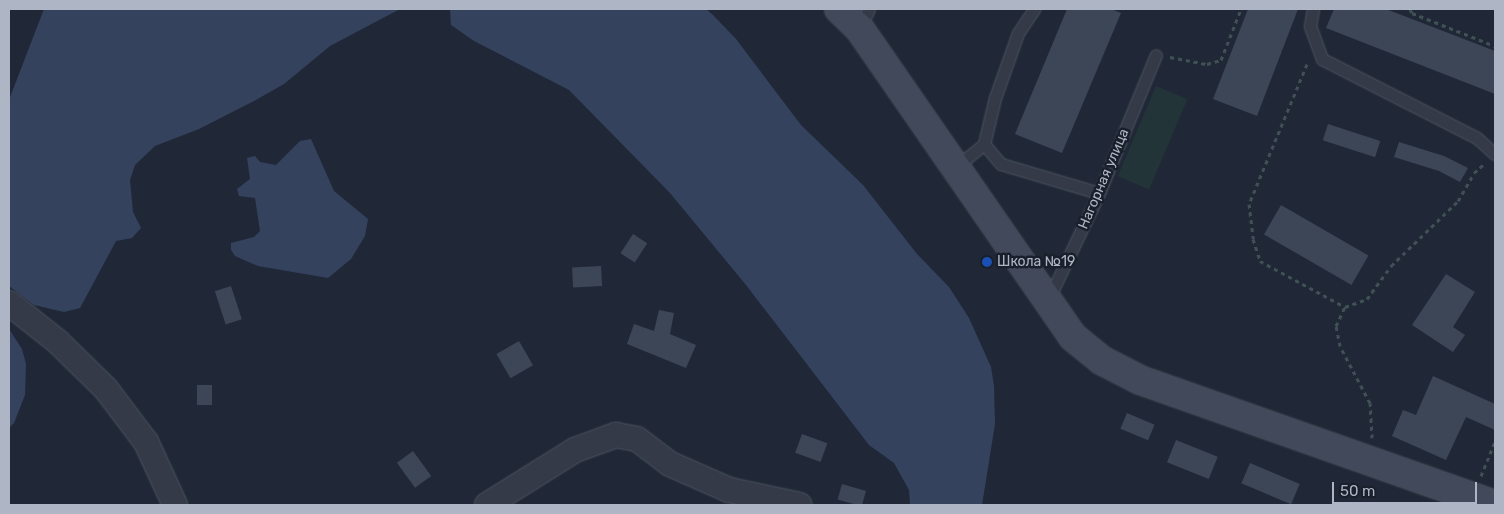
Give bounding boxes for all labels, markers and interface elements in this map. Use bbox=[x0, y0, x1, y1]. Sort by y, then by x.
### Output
street label: Нагорная улица bbox=[1075, 126, 1133, 232]
place label: Школа №19 bbox=[997, 254, 1075, 270]
marker: Школа №19 bbox=[981, 256, 993, 268]
scale bar bbox=[1334, 472, 1479, 504]
text: 50 m bbox=[1340, 482, 1375, 500]

